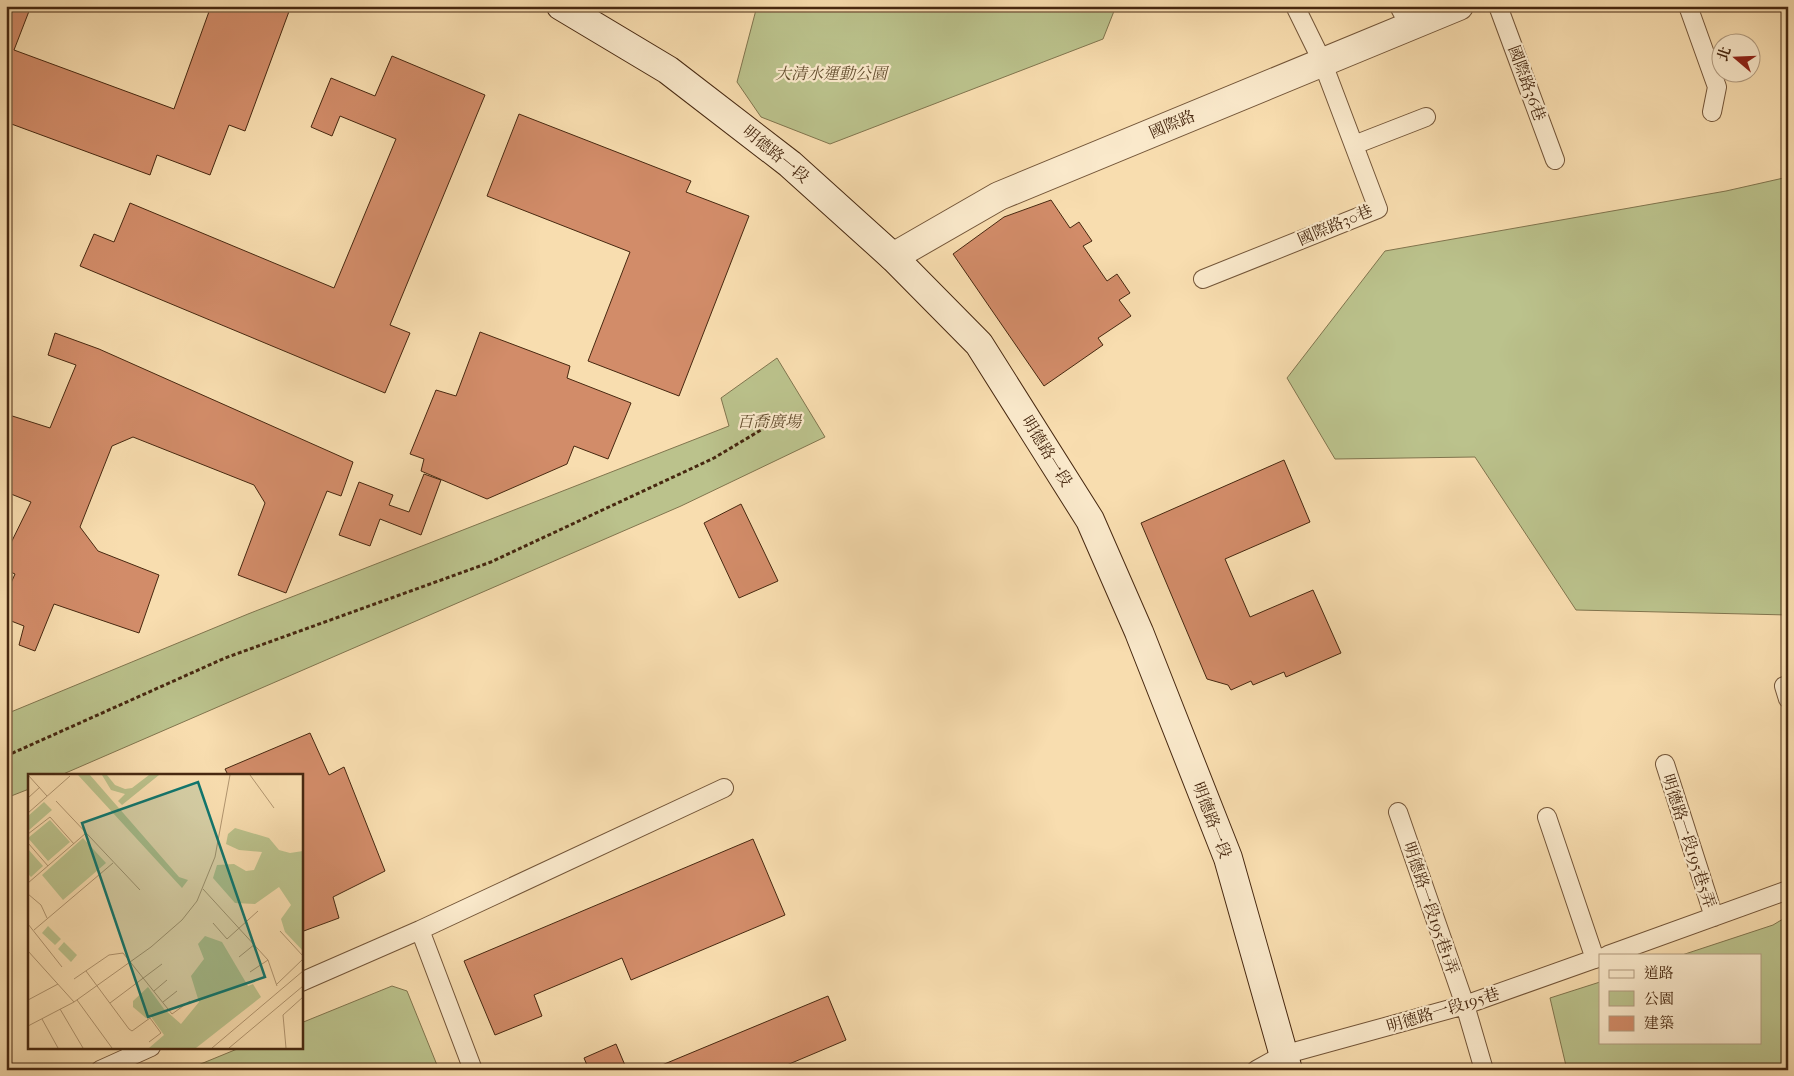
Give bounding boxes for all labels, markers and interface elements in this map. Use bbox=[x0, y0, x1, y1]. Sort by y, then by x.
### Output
north arrow bbox=[1712, 32, 1762, 82]
street label: 國際路36巷 bbox=[1505, 43, 1549, 123]
text: 北 bbox=[1714, 45, 1734, 63]
park label: 大清水運動公園 bbox=[775, 64, 890, 83]
street label: 國際路 bbox=[1146, 106, 1198, 142]
street label: 明德路一段 bbox=[739, 121, 813, 187]
street label: 國際路30巷 bbox=[1295, 201, 1375, 249]
park label: 百喬廣場 bbox=[737, 412, 803, 431]
street label: 明德路一段 bbox=[1018, 412, 1076, 490]
street label: 明德路一段195巷5弄 bbox=[1658, 772, 1720, 910]
inset map bbox=[28, 774, 302, 1048]
street label: 明德路一段 bbox=[1189, 779, 1235, 861]
street label: 明德路一段195巷1弄 bbox=[1399, 839, 1463, 977]
legend bbox=[1599, 954, 1762, 1044]
text: 道路 bbox=[1644, 964, 1674, 982]
street label: 明德路一段195巷 bbox=[1384, 984, 1502, 1036]
text: 公園 bbox=[1644, 990, 1674, 1008]
text: 建築 bbox=[1644, 1014, 1674, 1032]

